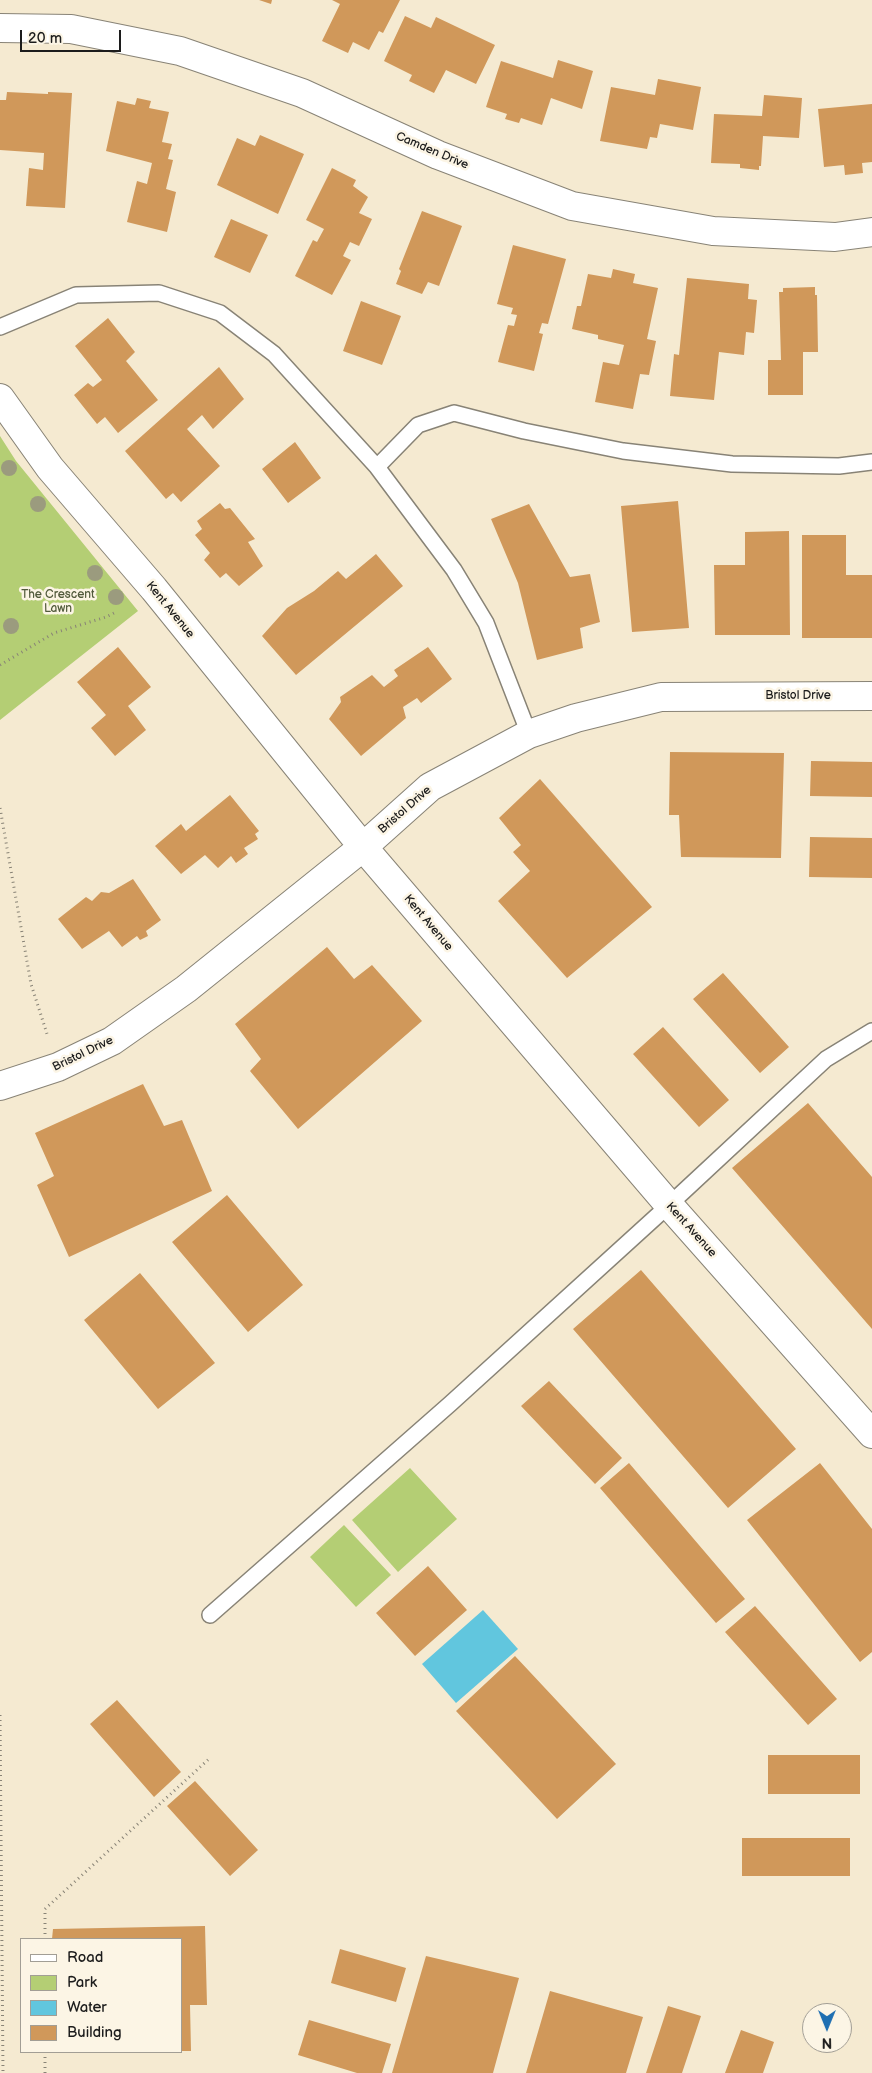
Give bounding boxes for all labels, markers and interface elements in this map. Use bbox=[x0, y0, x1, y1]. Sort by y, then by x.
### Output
scale bar bbox=[22, 20, 124, 52]
text: 20 m bbox=[28, 29, 62, 48]
street label: Camden Drive bbox=[394, 129, 470, 173]
street label: Kent Avenue bbox=[143, 579, 197, 641]
park label: The Crescent Lawn bbox=[21, 588, 95, 616]
street label: Bristol Drive bbox=[765, 689, 831, 703]
street label: Bristol Drive bbox=[376, 783, 434, 837]
street label: Kent Avenue bbox=[400, 892, 456, 954]
street label: Bristol Drive bbox=[50, 1033, 116, 1075]
street label: Kent Avenue bbox=[663, 1200, 719, 1260]
legend bbox=[20, 1938, 182, 2053]
text: Road bbox=[67, 1948, 103, 1967]
text: Park bbox=[67, 1973, 97, 1992]
text: Water bbox=[67, 1998, 107, 2017]
north arrow bbox=[802, 2003, 852, 2053]
text: Building bbox=[67, 2023, 122, 2042]
text: N bbox=[822, 2034, 832, 2051]

